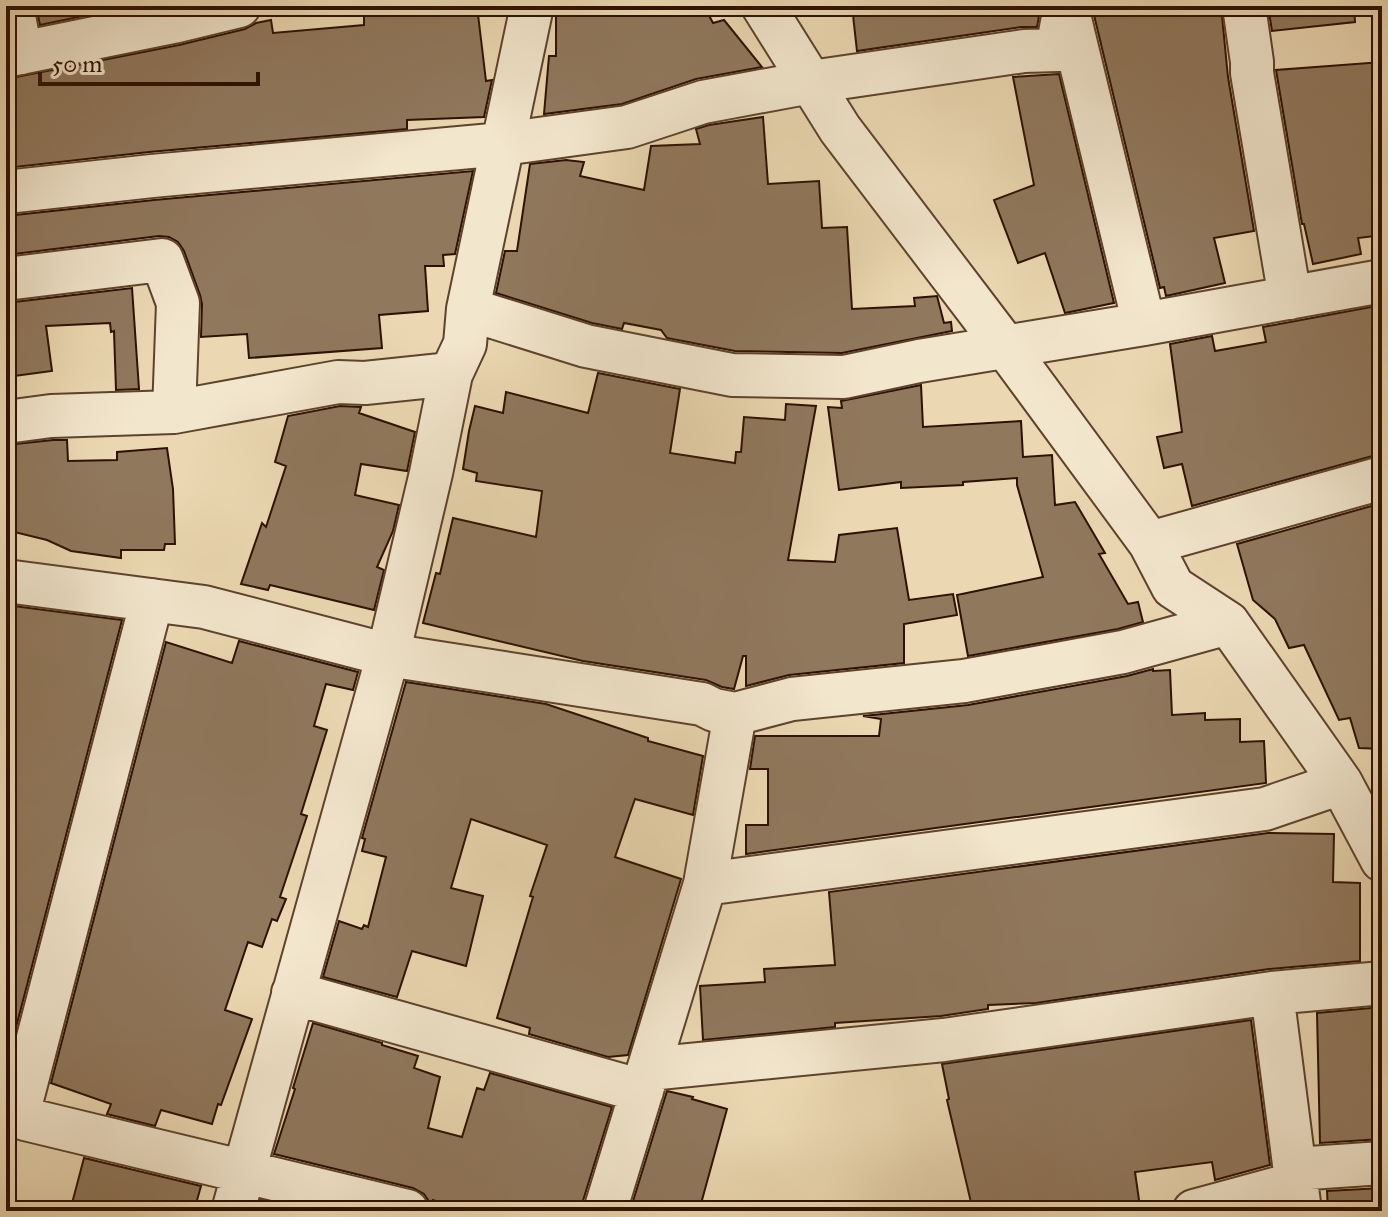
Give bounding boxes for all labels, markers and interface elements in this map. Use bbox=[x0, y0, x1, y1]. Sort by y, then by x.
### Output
scale bar bbox=[40, 36, 258, 86]
text: 50 m bbox=[52, 49, 102, 79]

